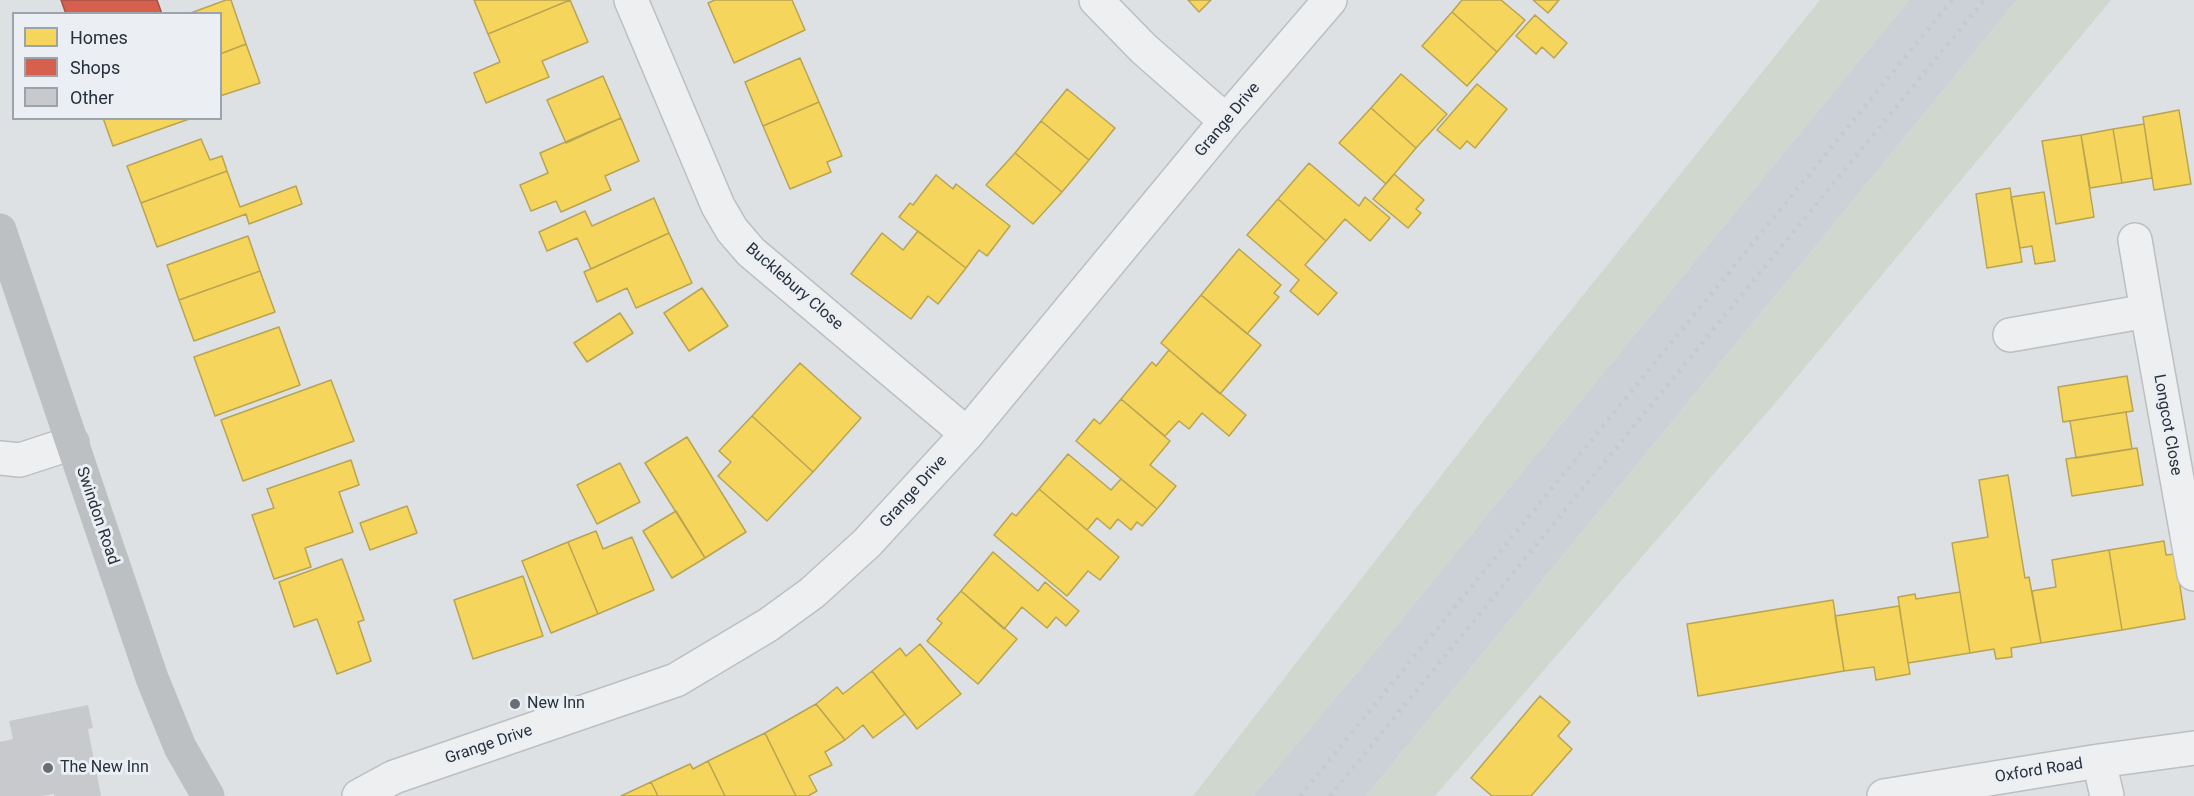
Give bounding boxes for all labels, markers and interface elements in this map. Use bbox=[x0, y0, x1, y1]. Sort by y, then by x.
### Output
legend bbox=[12, 12, 222, 120]
text: Homes bbox=[70, 27, 128, 48]
text: Shops bbox=[70, 57, 120, 78]
street label: Grange Drive bbox=[1191, 79, 1265, 161]
text: Other bbox=[70, 87, 114, 108]
street label: Bucklebury Close bbox=[741, 239, 847, 335]
street label: Longcot Close bbox=[2149, 373, 2185, 477]
street label: Grange Drive bbox=[876, 452, 952, 532]
street label: Swindon Road bbox=[71, 465, 123, 567]
place label: New Inn bbox=[527, 694, 585, 714]
marker: New Inn bbox=[508, 697, 522, 711]
street label: Grange Drive bbox=[443, 721, 535, 769]
street label: Oxford Road bbox=[1994, 755, 2084, 787]
place label: The New Inn bbox=[60, 758, 149, 778]
marker: The New Inn bbox=[41, 761, 55, 775]

